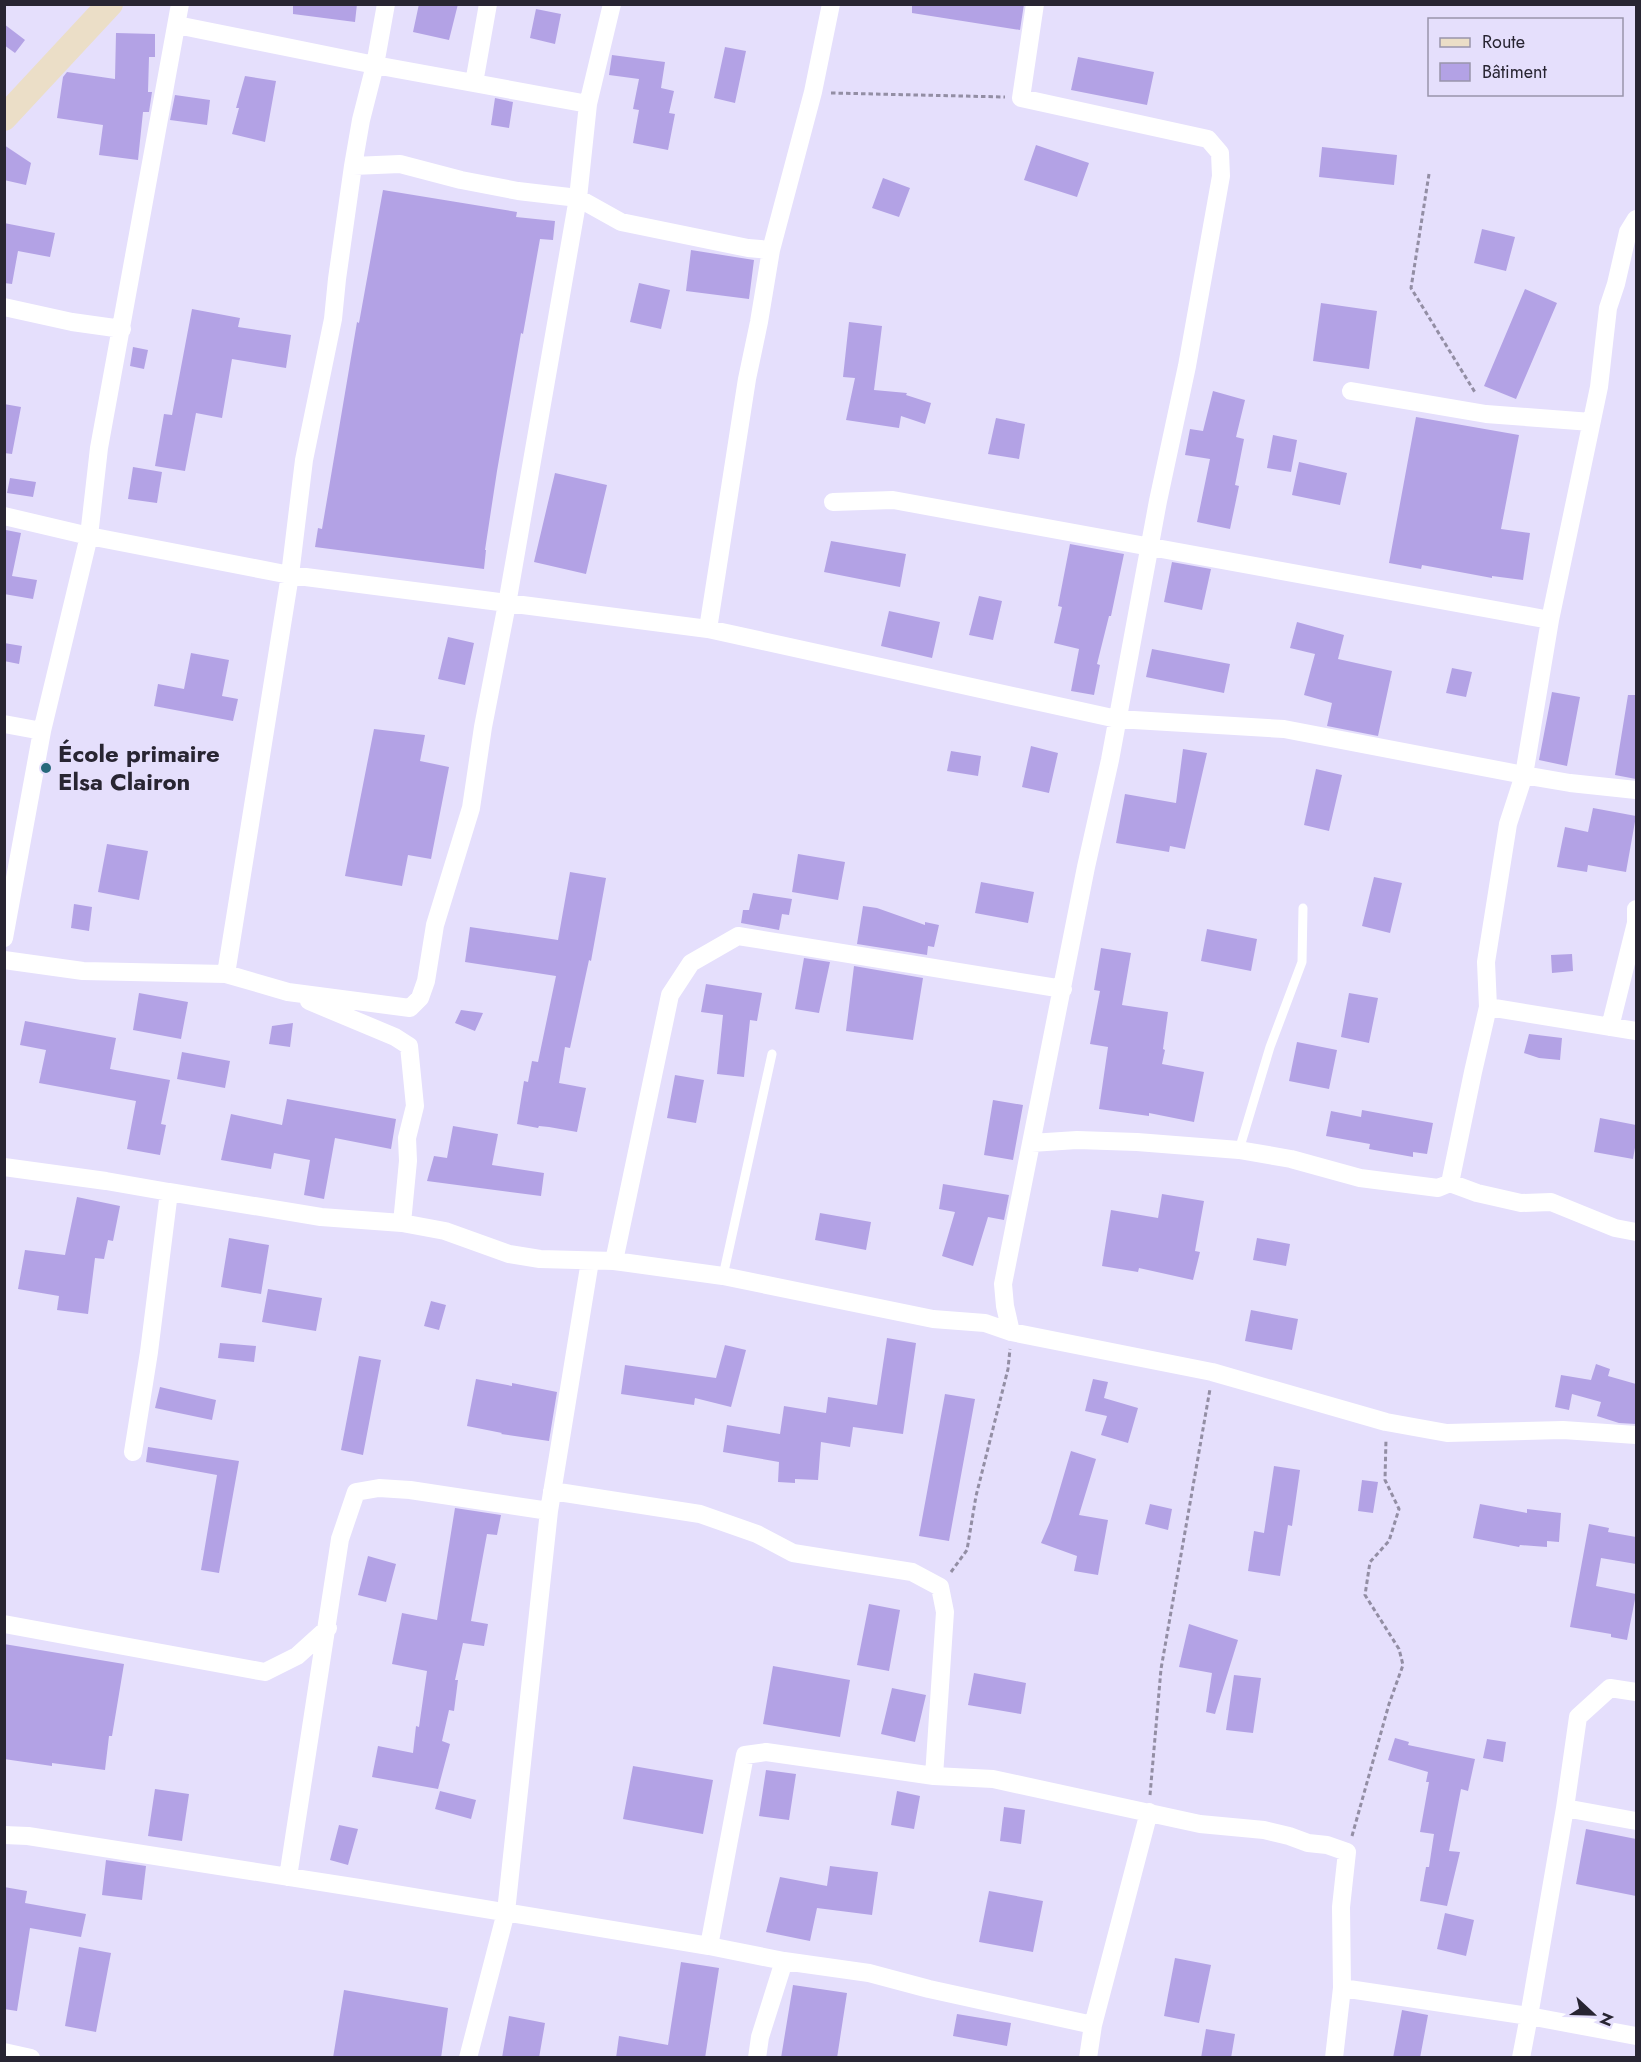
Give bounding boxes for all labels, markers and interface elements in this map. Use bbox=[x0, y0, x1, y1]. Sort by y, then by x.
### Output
legend bbox=[1428, 18, 1623, 96]
text: Route bbox=[1482, 29, 1525, 55]
text: Bâtiment bbox=[1482, 59, 1548, 85]
place label: École primaire Elsa Clairon bbox=[58, 736, 220, 799]
marker: École primaire Elsa Clairon bbox=[39, 761, 53, 775]
north arrow bbox=[1563, 1984, 1623, 2044]
text: N bbox=[1593, 2009, 1619, 2030]

